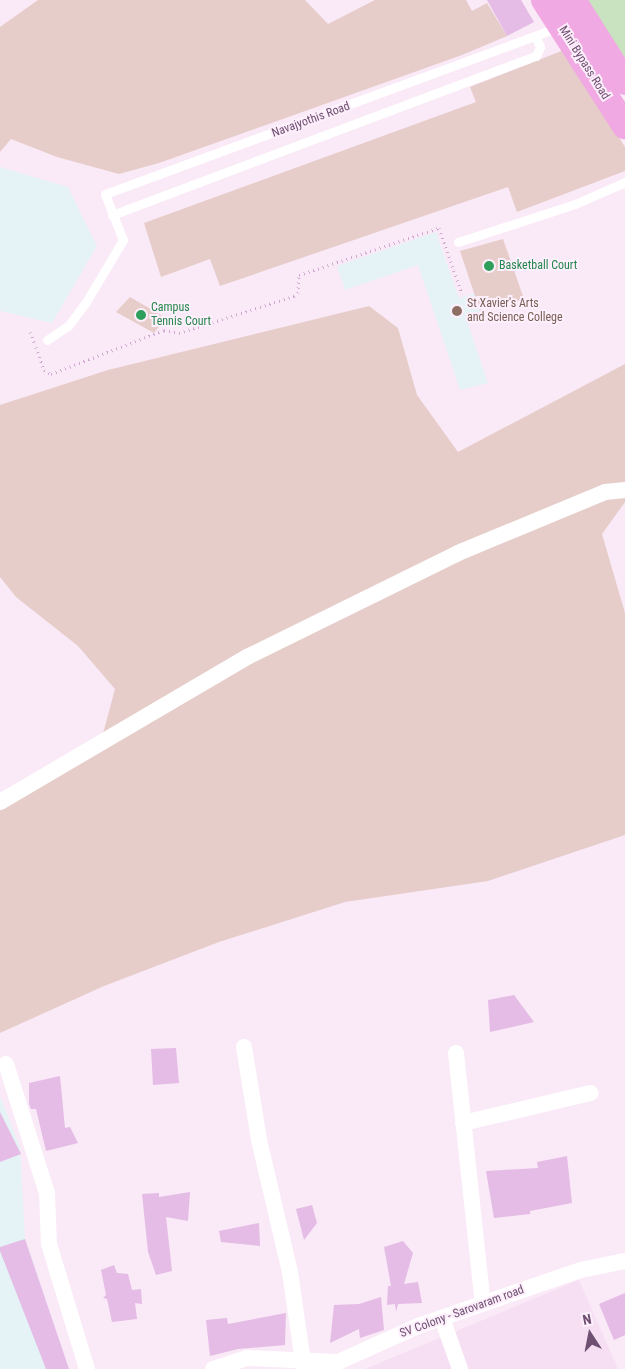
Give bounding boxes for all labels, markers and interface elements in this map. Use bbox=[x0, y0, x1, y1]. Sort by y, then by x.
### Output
street label: Mini Bypass Road bbox=[556, 24, 612, 102]
street label: Navajyothis Road bbox=[270, 99, 352, 141]
place label: Basketball Court bbox=[499, 259, 577, 273]
marker: Basketball Court bbox=[483, 260, 495, 272]
place label: St Xavier's Arts and Science College bbox=[467, 297, 563, 325]
place label: Campus Tennis Court bbox=[151, 301, 211, 329]
marker: St Xavier's Arts and Science College bbox=[451, 305, 463, 317]
marker: Campus Tennis Court bbox=[135, 309, 147, 321]
street label: SV Colony - Sarovaram road bbox=[398, 1283, 526, 1341]
north arrow bbox=[565, 1309, 615, 1359]
text: N bbox=[581, 1311, 593, 1328]

